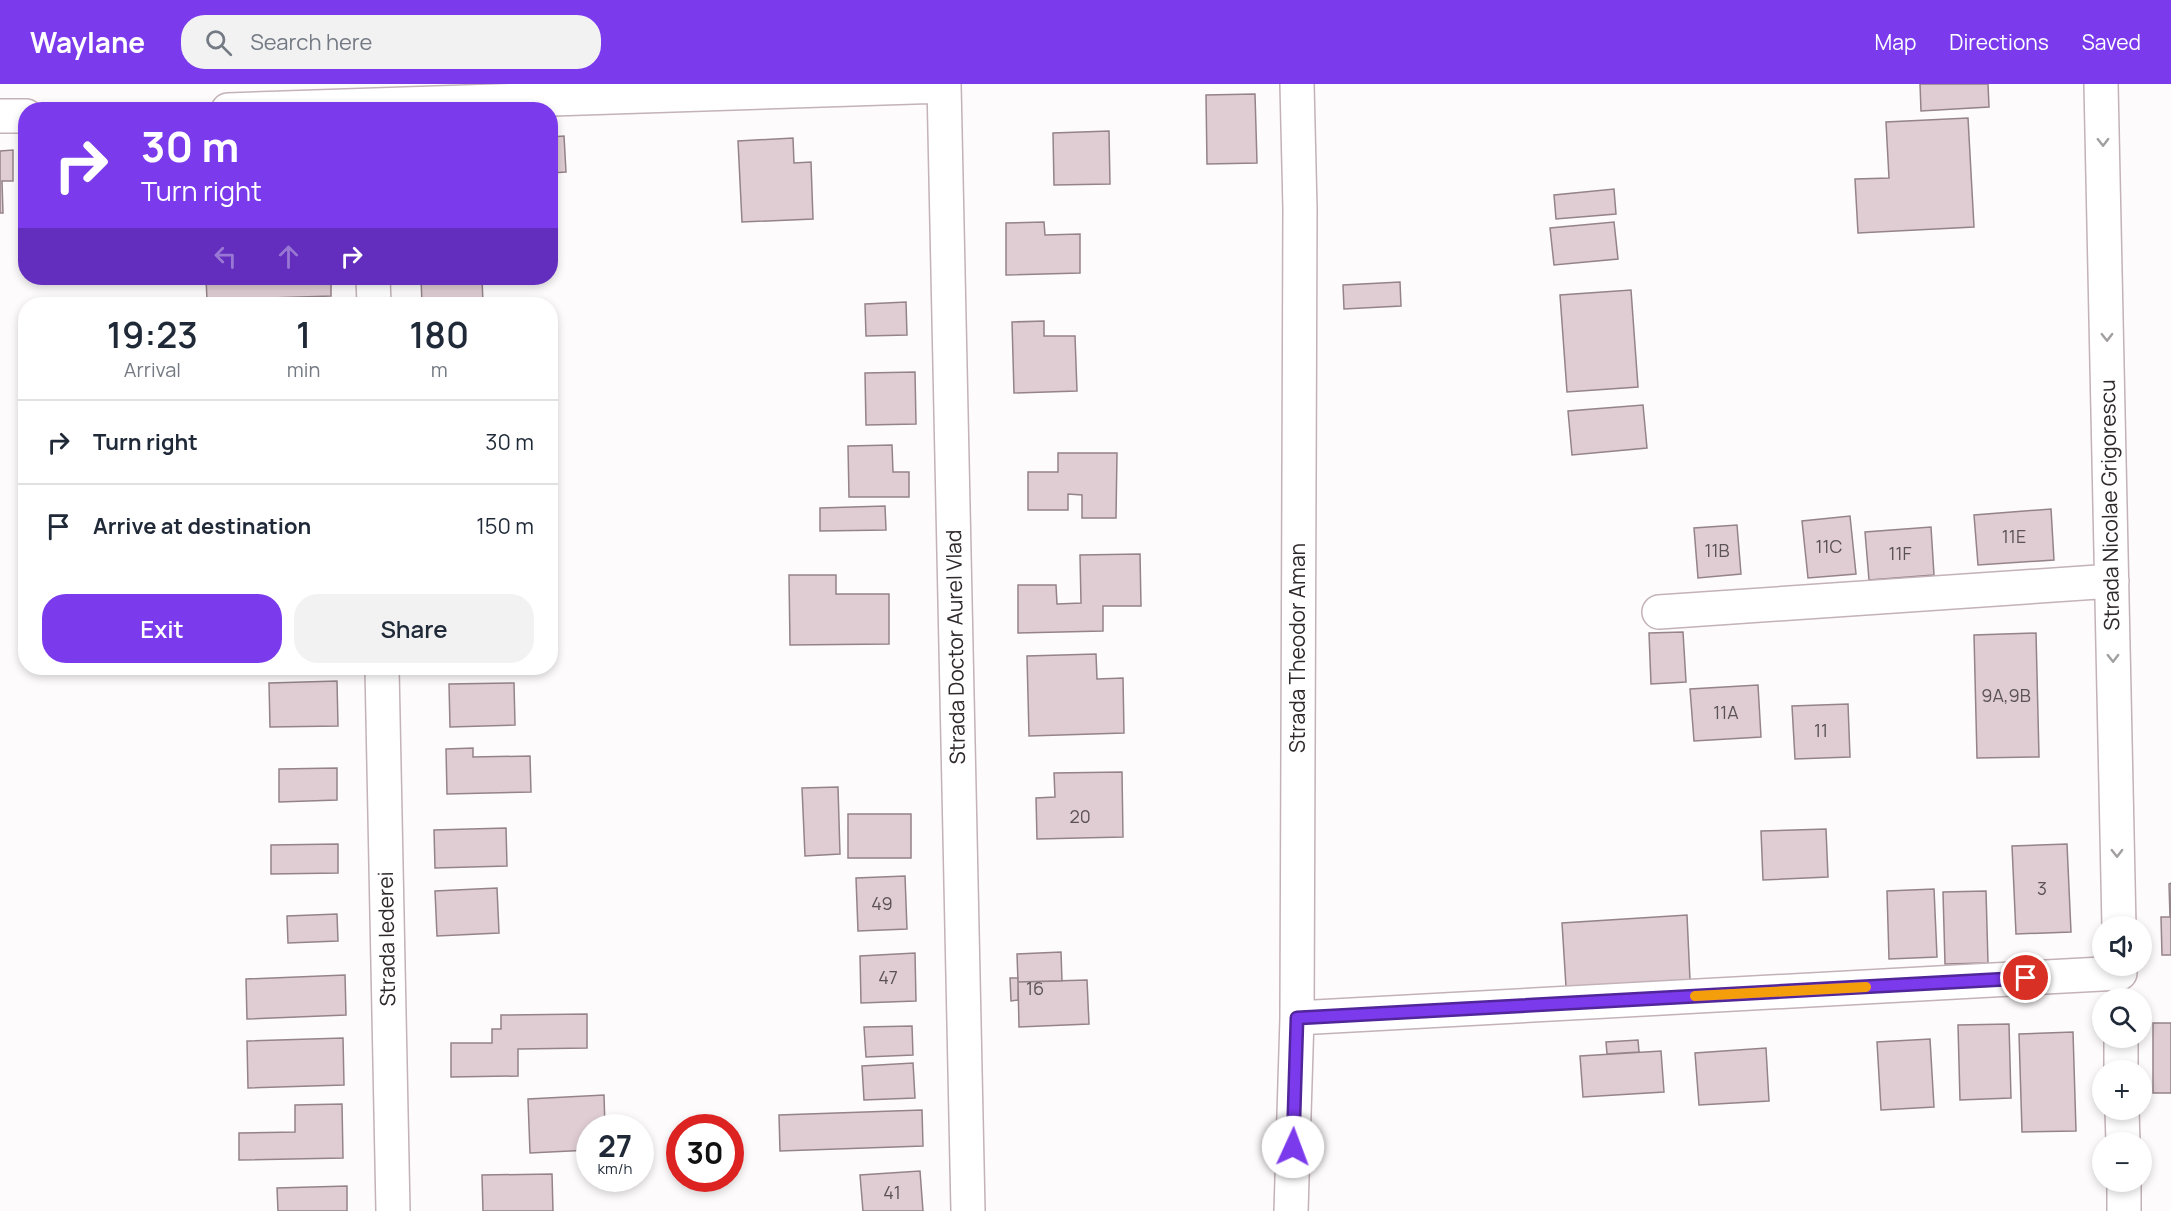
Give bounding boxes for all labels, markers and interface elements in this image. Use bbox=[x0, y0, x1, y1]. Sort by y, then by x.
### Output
search box bbox=[181, 15, 601, 69]
text: Waylane bbox=[30, 23, 145, 61]
icon: search bbox=[202, 26, 235, 59]
text: Search here bbox=[250, 27, 372, 57]
text: Map bbox=[1875, 28, 1916, 56]
text: Directions bbox=[1949, 28, 2049, 56]
text: Saved bbox=[2082, 28, 2141, 56]
text: 30 m bbox=[141, 117, 239, 175]
icon: right bbox=[42, 126, 120, 204]
one-way arrow bbox=[2096, 138, 2109, 147]
text: Turn right bbox=[141, 172, 262, 209]
icon: left bbox=[209, 240, 242, 273]
icon: ahead bbox=[272, 240, 305, 273]
icon: right bbox=[335, 240, 368, 273]
text: 19:23 bbox=[107, 310, 198, 359]
text: 1 bbox=[296, 310, 311, 359]
text: 180 bbox=[409, 310, 469, 359]
one-way arrow bbox=[2100, 333, 2113, 342]
text: Arrival bbox=[124, 356, 181, 383]
text: min bbox=[287, 356, 320, 383]
text: m bbox=[431, 356, 448, 383]
street label: Strada Nicolae Grigorescu bbox=[2093, 379, 2125, 631]
icon: right bbox=[42, 426, 75, 459]
text: Turn right bbox=[93, 427, 198, 457]
text: 30 m bbox=[485, 427, 534, 457]
icon: arrive bbox=[42, 510, 75, 543]
text: Arrive at destination bbox=[93, 511, 311, 541]
text: 150 m bbox=[476, 511, 534, 541]
house number: 11E bbox=[2002, 524, 2026, 548]
street label: Strada Doctor Aurel Vlad bbox=[939, 529, 971, 765]
house number: 11C bbox=[1816, 534, 1843, 558]
house number: 11B bbox=[1704, 538, 1730, 562]
house number: 11F bbox=[1888, 541, 1912, 565]
street label: Strada Theodor Aman bbox=[1283, 543, 1311, 753]
button: Exit bbox=[42, 594, 282, 663]
button: Share bbox=[294, 594, 534, 663]
one-way arrow bbox=[2107, 654, 2119, 663]
house number: 9A,9B bbox=[1981, 683, 2031, 707]
house number: 11A bbox=[1713, 700, 1739, 724]
house number: 11 bbox=[1814, 718, 1828, 742]
house number: 20 bbox=[1069, 804, 1091, 828]
one-way arrow bbox=[2111, 849, 2123, 858]
street label: Strada Iederei bbox=[371, 871, 401, 1007]
house number: 3 bbox=[2037, 876, 2047, 900]
house number: 49 bbox=[871, 891, 893, 915]
map controls bbox=[2092, 916, 2152, 1192]
button: sound bbox=[2092, 916, 2152, 976]
pin bbox=[2000, 952, 2051, 1003]
icon: arrive bbox=[2009, 961, 2042, 994]
house number: 47 bbox=[878, 965, 898, 989]
house number: 16 bbox=[1026, 976, 1044, 1000]
button: search bbox=[2092, 988, 2152, 1048]
button: + bbox=[2092, 1060, 2152, 1120]
speed limit sign: 30 bbox=[666, 1114, 744, 1192]
position arrow bbox=[1261, 1115, 1325, 1179]
text: 27 bbox=[598, 1125, 632, 1166]
button: − bbox=[2092, 1132, 2152, 1192]
text: km/h bbox=[598, 1158, 632, 1179]
house number: 41 bbox=[883, 1180, 901, 1204]

